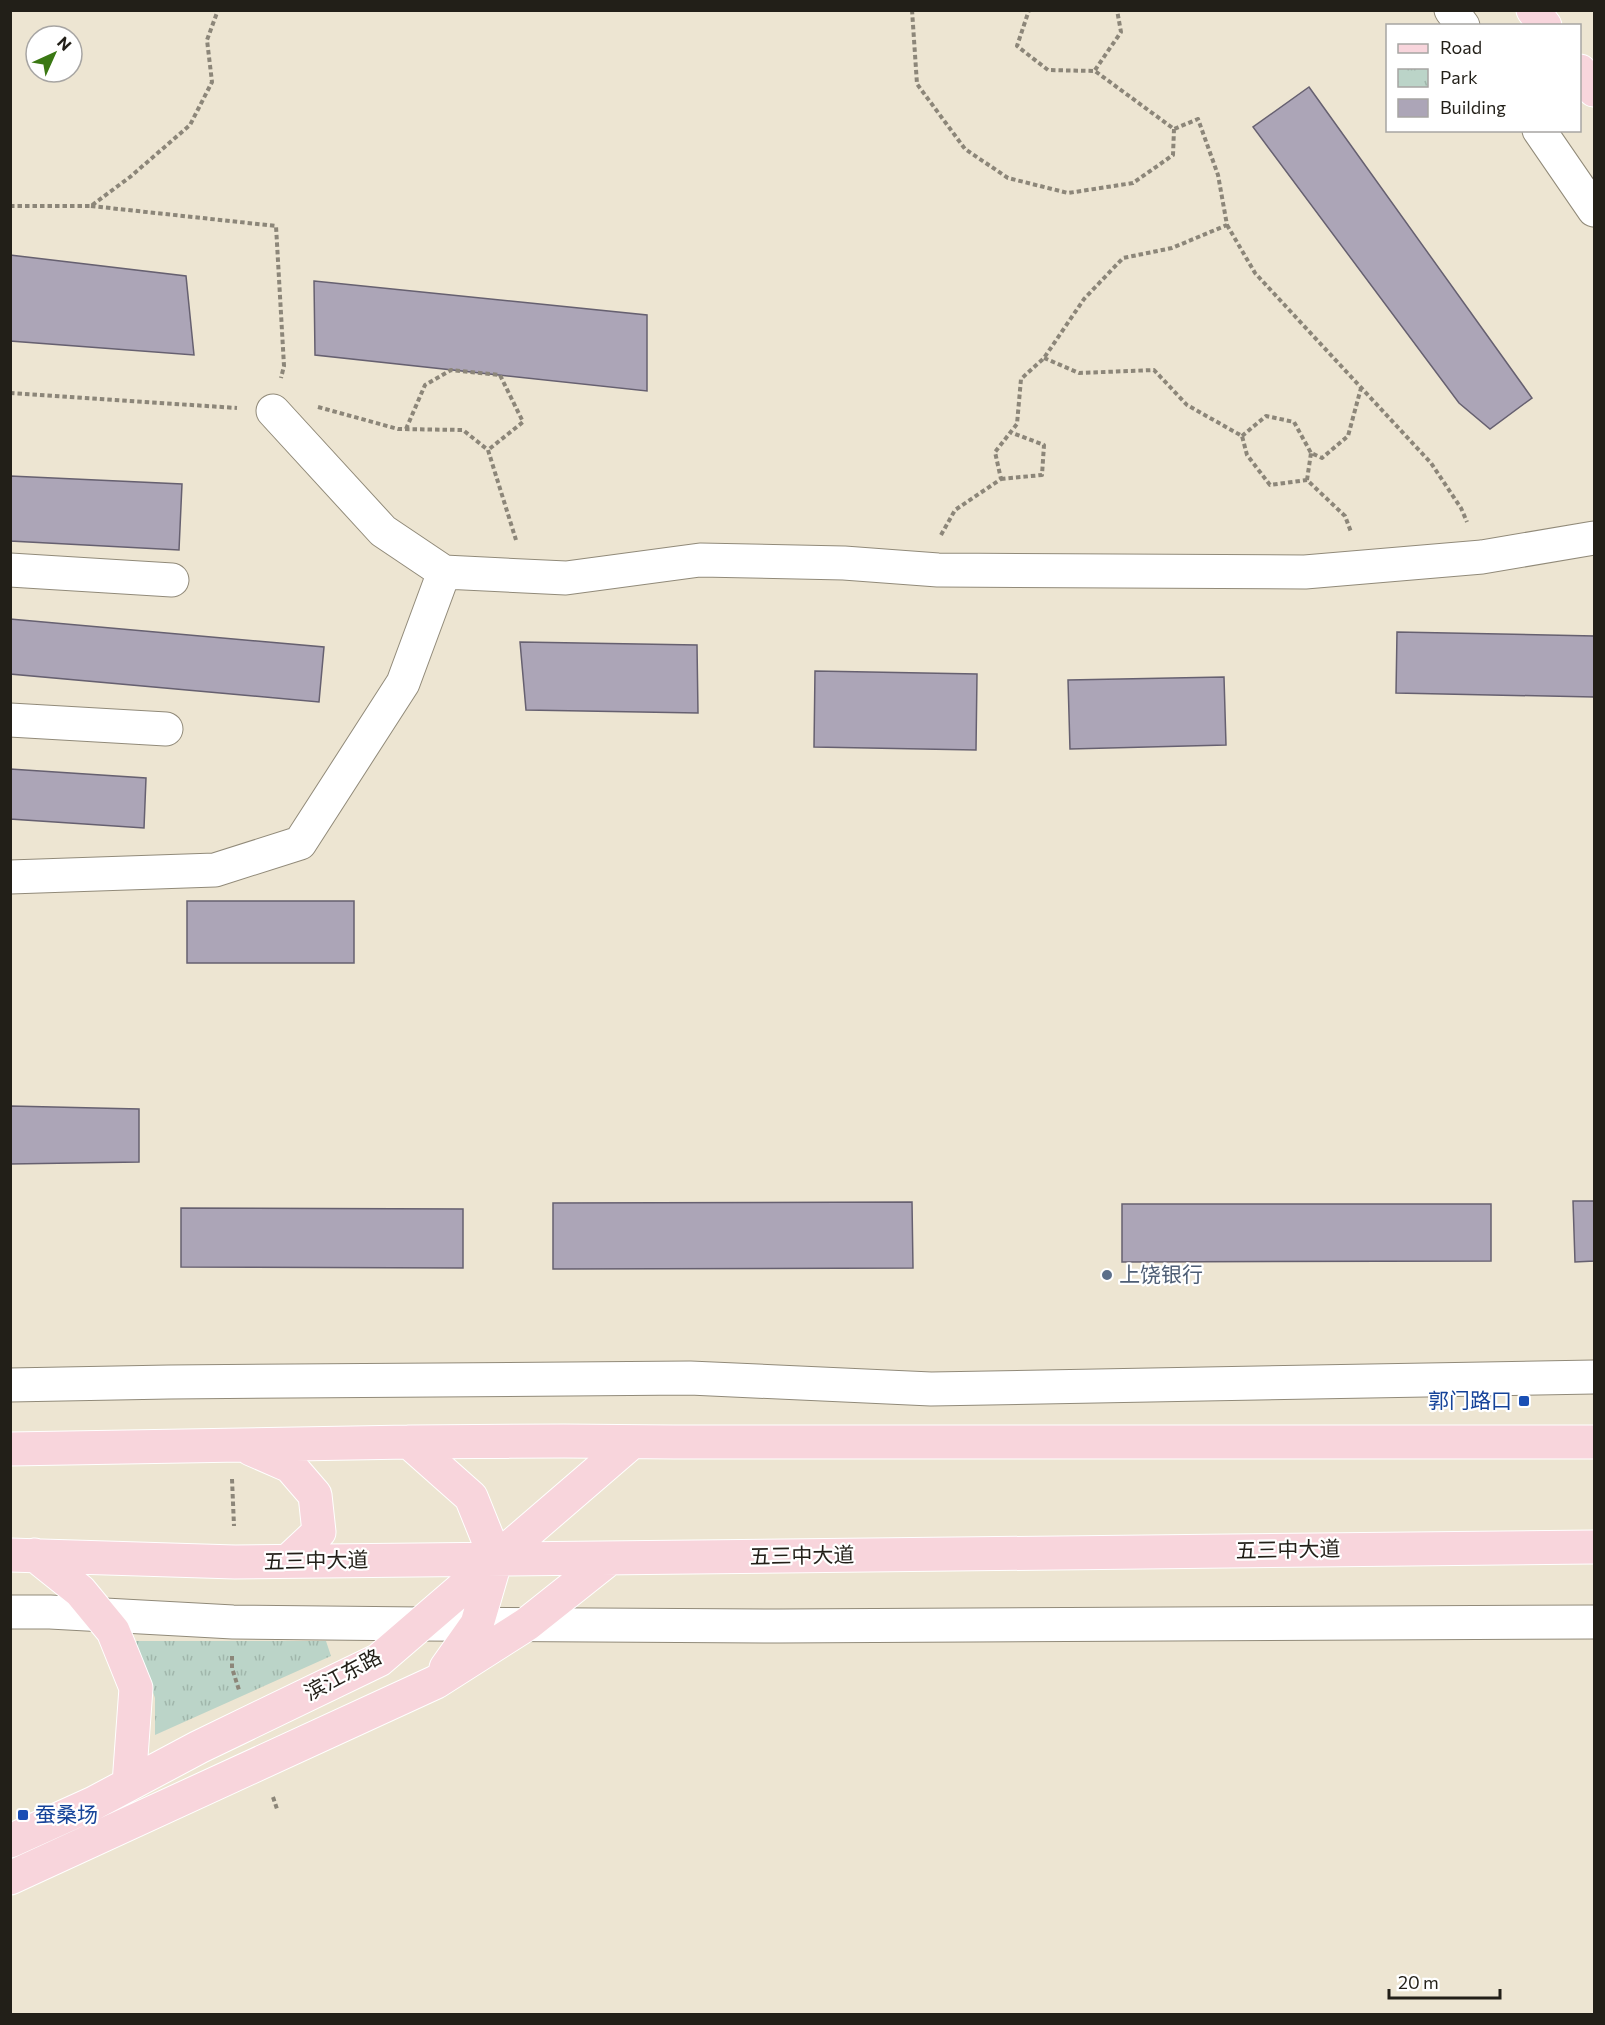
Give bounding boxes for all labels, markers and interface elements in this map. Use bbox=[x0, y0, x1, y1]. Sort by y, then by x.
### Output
north arrow bbox=[24, 24, 84, 84]
legend bbox=[1386, 24, 1581, 132]
text: N bbox=[54, 32, 76, 54]
text: Road bbox=[1440, 36, 1482, 58]
text: Park bbox=[1440, 66, 1478, 88]
text: Building bbox=[1440, 96, 1506, 118]
place label: 上饶银行 bbox=[1119, 1261, 1203, 1286]
marker: 上饶银行 bbox=[1100, 1268, 1114, 1282]
place label: 郭门路口 bbox=[1428, 1387, 1512, 1412]
marker: 郭门路口 bbox=[1517, 1394, 1531, 1408]
street label: 五三中大道 bbox=[1235, 1535, 1341, 1562]
street label: 五三中大道 bbox=[749, 1541, 855, 1568]
street label: 五三中大道 bbox=[263, 1546, 369, 1573]
street label: 滨江东路 bbox=[299, 1643, 385, 1704]
place label: 蚕桑场 bbox=[35, 1801, 98, 1826]
marker: 蚕桑场 bbox=[16, 1808, 30, 1822]
scale bar bbox=[1389, 1962, 1500, 2000]
text: 20 m bbox=[1398, 1971, 1439, 1993]

